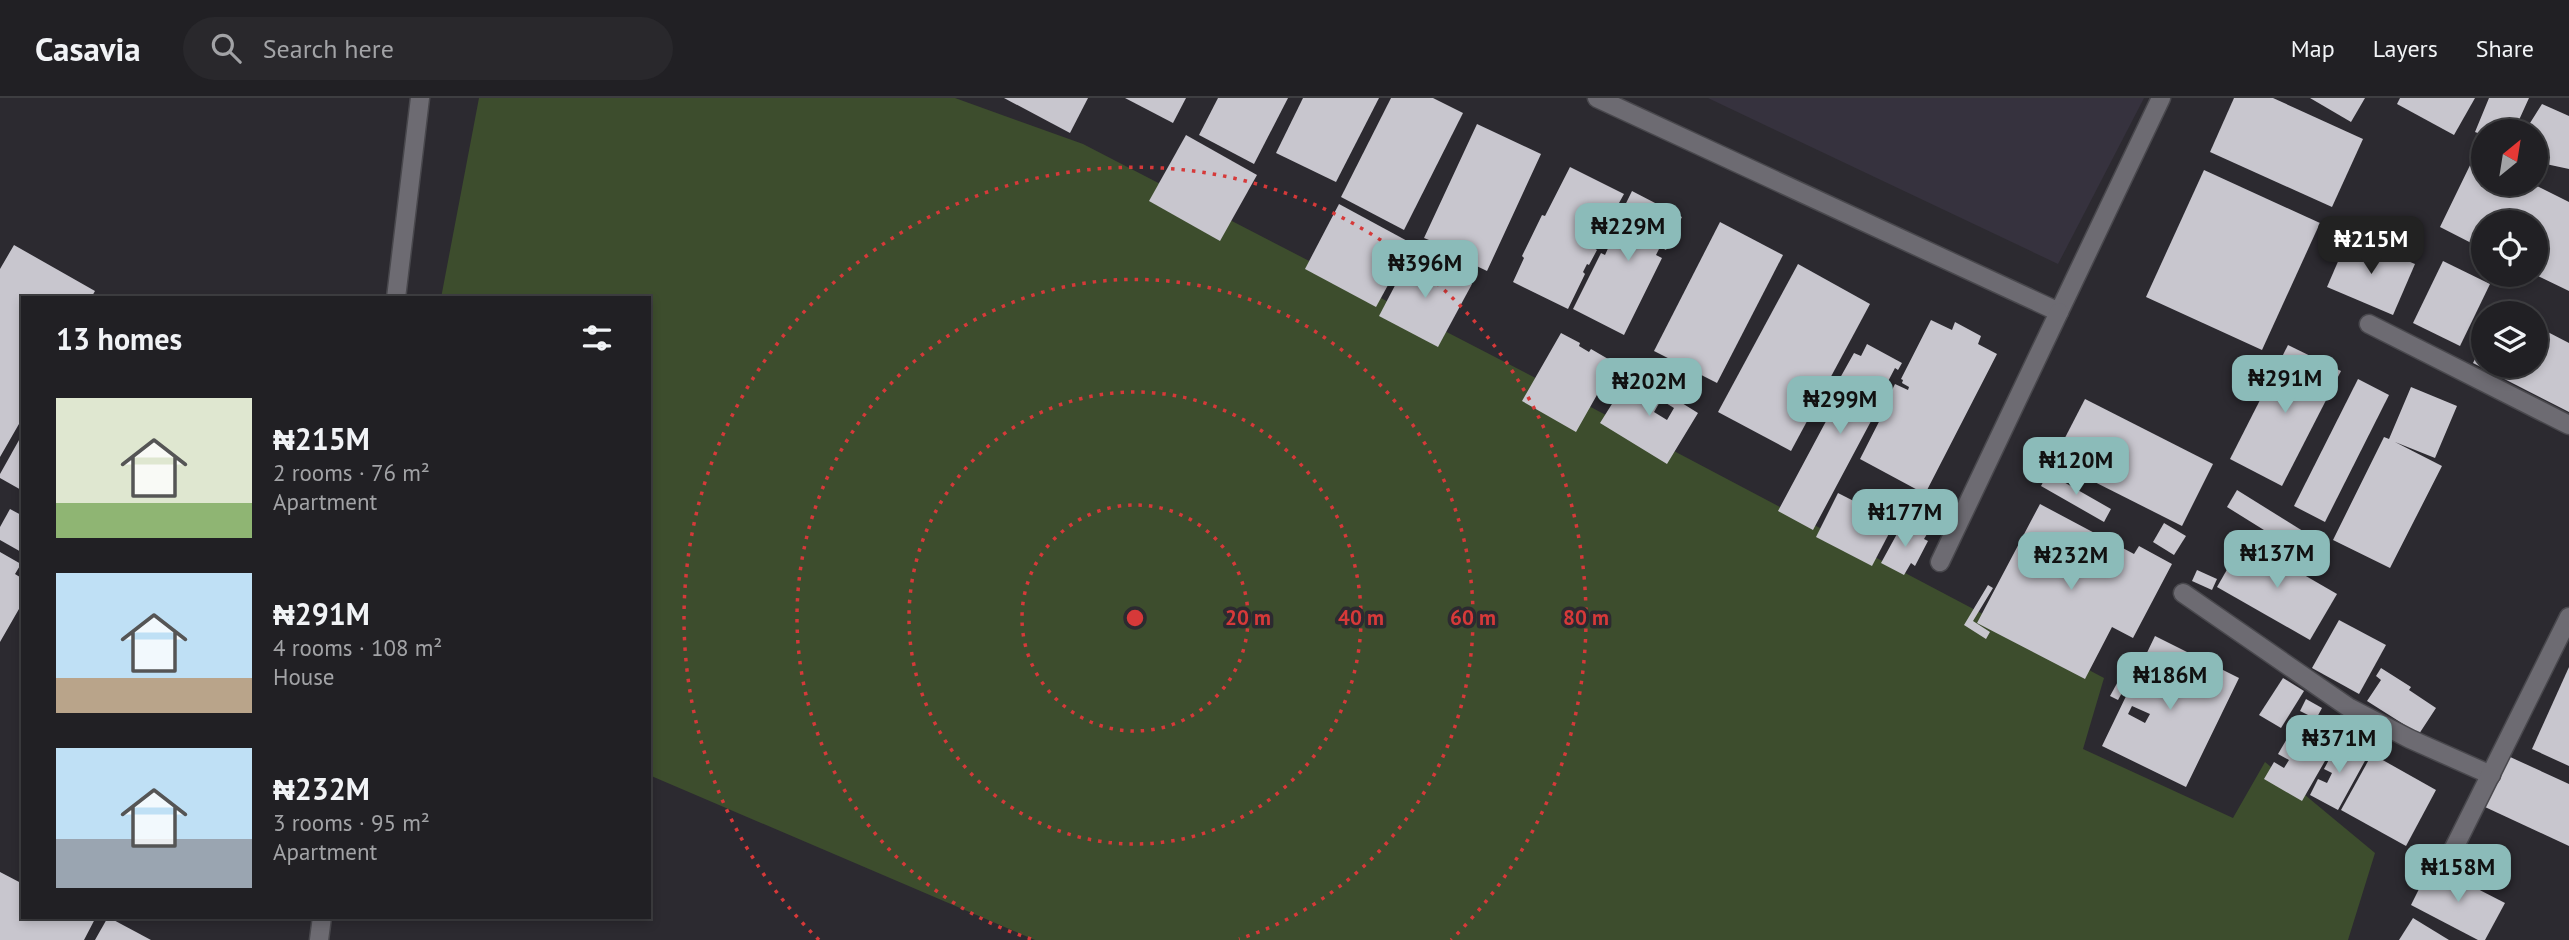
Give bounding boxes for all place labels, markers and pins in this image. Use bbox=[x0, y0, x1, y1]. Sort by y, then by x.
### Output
pin: ₦229M bbox=[1579, 204, 1677, 263]
pin: ₦215M bbox=[2322, 216, 2420, 276]
pin: ₦396M bbox=[1376, 240, 1474, 300]
pin: ₦291M bbox=[2236, 356, 2334, 415]
pin: ₦202M bbox=[1600, 358, 1698, 418]
pin: ₦299M bbox=[1791, 376, 1889, 436]
pin: ₦120M bbox=[2027, 438, 2125, 497]
pin: ₦177M bbox=[1856, 490, 1954, 549]
pin: ₦137M bbox=[2228, 531, 2326, 590]
pin: ₦232M bbox=[2022, 532, 2120, 592]
centre of rings bbox=[1123, 606, 1147, 630]
pin: ₦186M bbox=[2121, 652, 2219, 712]
pin: ₦371M bbox=[2290, 716, 2388, 775]
pin: ₦158M bbox=[2409, 844, 2507, 904]

